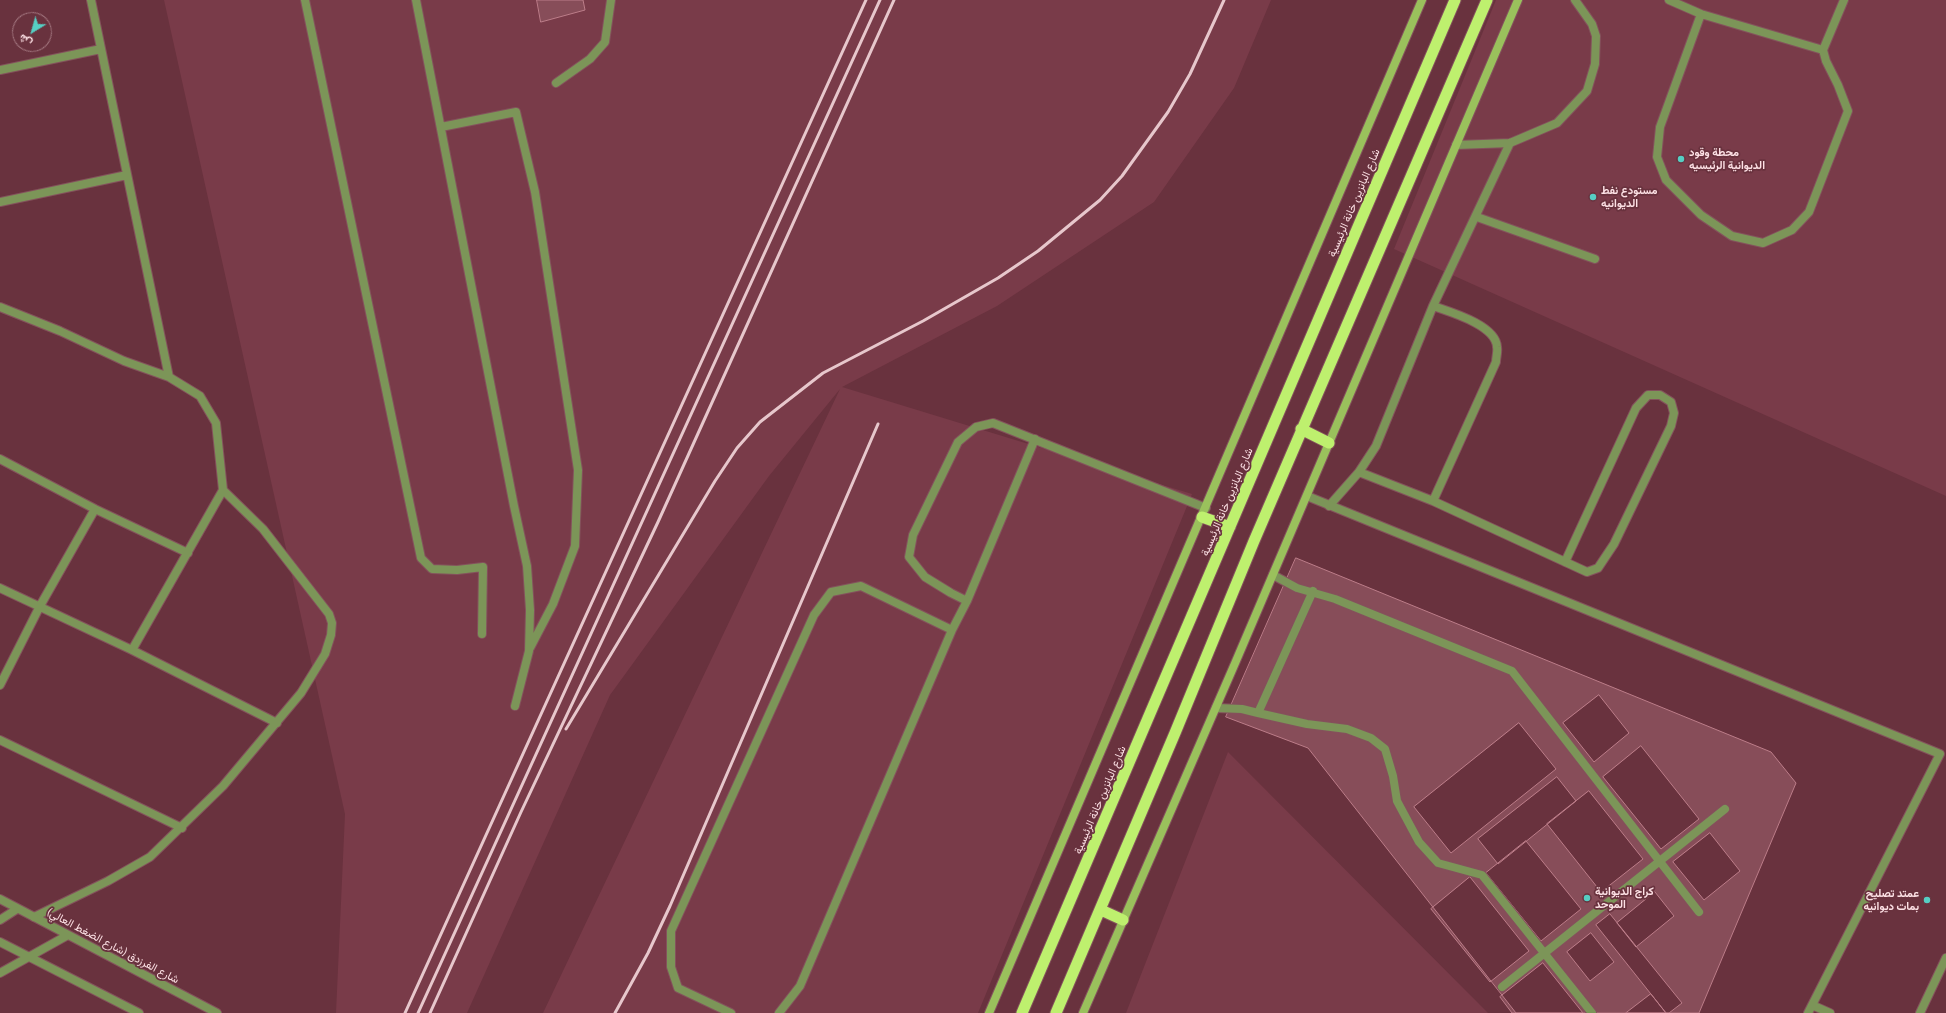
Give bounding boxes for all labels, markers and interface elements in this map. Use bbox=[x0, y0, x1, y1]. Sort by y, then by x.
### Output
north arrow bbox=[12, 12, 52, 52]
text: ش bbox=[16, 32, 34, 50]
place label: محطة وقود الديوانية الرئيسيه bbox=[1689, 146, 1765, 172]
street label: شارع البانزين خانة الرئيسية bbox=[1325, 147, 1383, 259]
marker: محطة وقود الديوانية الرئيسيه bbox=[1676, 154, 1686, 164]
place label: مستودع نفط الديوانيه bbox=[1601, 184, 1657, 210]
marker: مستودع نفط الديوانيه bbox=[1588, 192, 1598, 202]
street label: شارع البانزين خانة الرئيسية bbox=[1198, 446, 1256, 558]
street label: شارع البانزين خانة الرئيسية bbox=[1071, 744, 1129, 856]
place label: كراج الديوانية الموحد bbox=[1595, 885, 1654, 911]
place label: عمتد تصليح بمات ديوانيه bbox=[1863, 887, 1919, 913]
marker: كراج الديوانية الموحد bbox=[1582, 893, 1592, 903]
marker: عمتد تصليح بمات ديوانيه bbox=[1922, 895, 1932, 905]
street label: شارع الفرزدق (شارع الضغط العالي) bbox=[45, 905, 181, 987]

